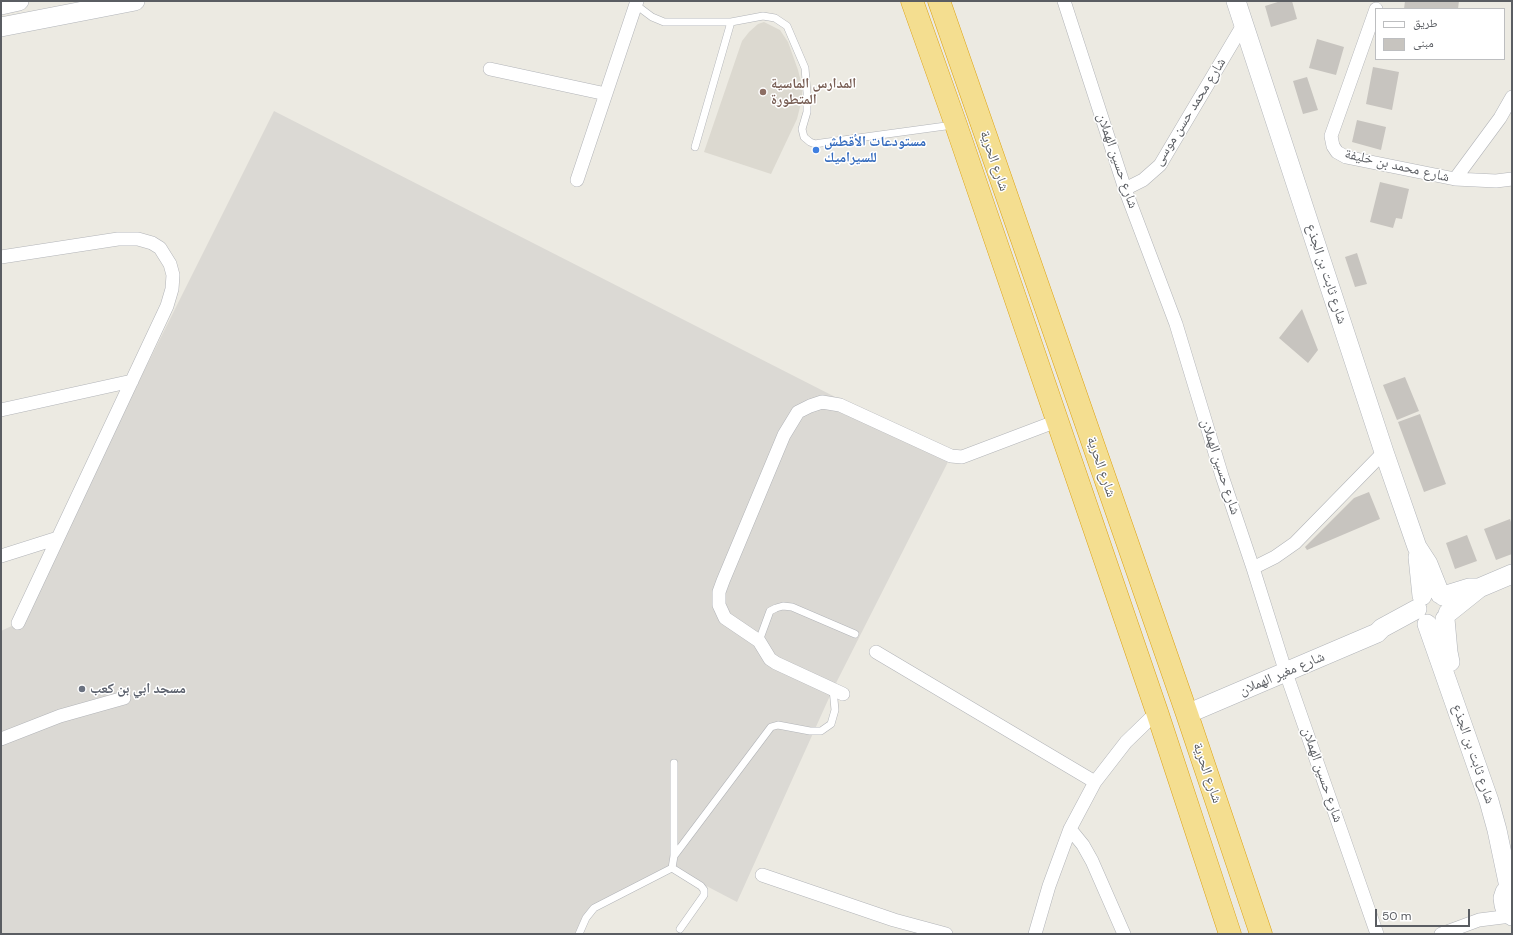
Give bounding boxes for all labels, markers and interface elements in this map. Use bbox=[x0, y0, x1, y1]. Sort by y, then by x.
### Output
legend bbox=[1375, 8, 1505, 60]
text: طريق bbox=[1413, 15, 1438, 31]
text: مبنى bbox=[1413, 35, 1434, 51]
street label: شارع محمد حسن موسى bbox=[1150, 55, 1230, 169]
place label: المدارس الماسية المتطورة bbox=[771, 76, 856, 108]
marker: المدارس الماسية المتطورة bbox=[758, 87, 768, 97]
street label: شارع حسين الهملان bbox=[1093, 111, 1141, 211]
street label: شارع الحرية bbox=[976, 129, 1012, 193]
place label: مستودعات الأقطش للسيراميك bbox=[824, 134, 926, 166]
marker: مستودعات الأقطش للسيراميك bbox=[811, 145, 821, 155]
street label: شارع محمد بن خليفة bbox=[1343, 146, 1451, 186]
street label: شارع ثابت بن الجذع bbox=[1302, 222, 1350, 326]
street label: شارع حسين الهملان bbox=[1197, 417, 1243, 517]
street label: شارع الحرية bbox=[1083, 435, 1119, 499]
street label: شارع مغير الهملان bbox=[1237, 648, 1327, 700]
place label: مسجد ابي بن كعب bbox=[90, 681, 186, 697]
marker: مسجد ابي بن كعب bbox=[77, 684, 87, 694]
street label: شارع ثابت بن الجذع bbox=[1448, 702, 1498, 806]
street label: شارع حسين الهملان bbox=[1298, 725, 1346, 825]
street label: شارع الحرية bbox=[1189, 741, 1225, 805]
scale bar bbox=[1377, 901, 1472, 927]
text: 50 m bbox=[1382, 908, 1411, 924]

